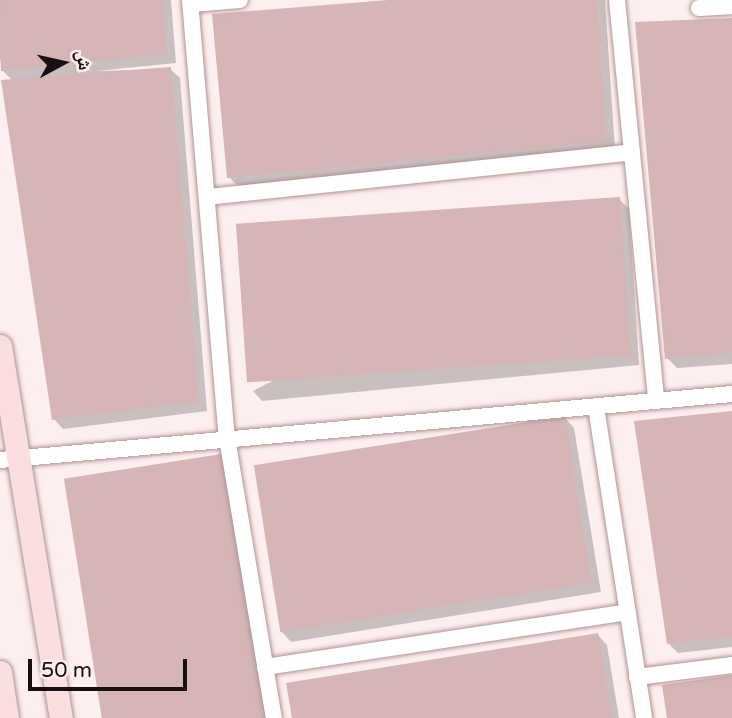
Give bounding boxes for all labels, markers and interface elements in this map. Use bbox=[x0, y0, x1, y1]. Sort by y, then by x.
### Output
north arrow bbox=[28, 28, 98, 98]
text: ش bbox=[71, 49, 96, 72]
scale bar bbox=[32, 644, 191, 688]
text: 50 m bbox=[41, 658, 92, 683]

